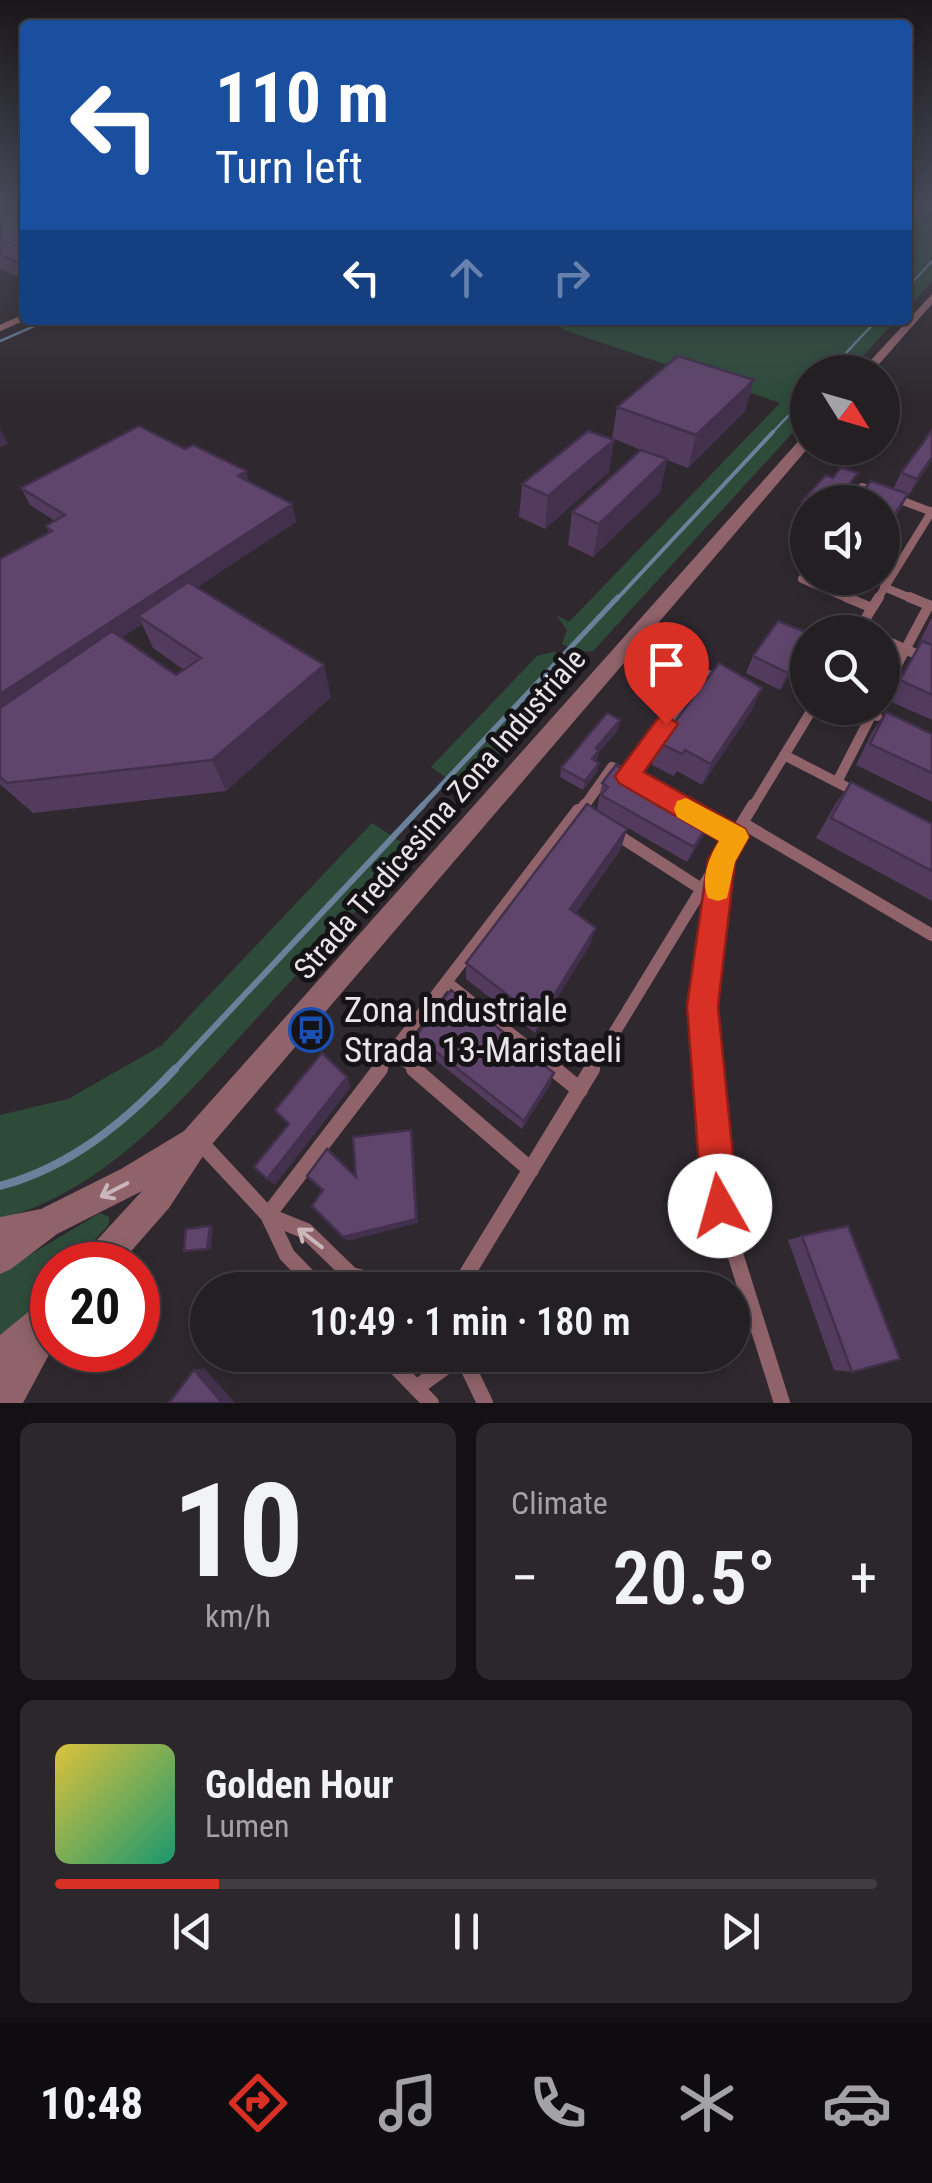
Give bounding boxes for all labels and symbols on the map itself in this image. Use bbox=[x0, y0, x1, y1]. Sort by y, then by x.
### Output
north arrow bbox=[790, 355, 900, 465]
pin bbox=[624, 622, 709, 725]
street label: Strada Tredicesima Zona Industriale bbox=[287, 641, 593, 986]
place label: Zona Industriale Strada 13-Maristaeli bbox=[344, 990, 622, 1071]
bus stop icon: Zona Industriale Strada 13-Maristaeli bbox=[288, 1007, 334, 1053]
position arrow bbox=[668, 1154, 772, 1258]
one-way arrow bbox=[99, 1181, 129, 1200]
one-way arrow bbox=[298, 1227, 324, 1249]
speed limit sign: 20 bbox=[30, 1242, 160, 1372]

